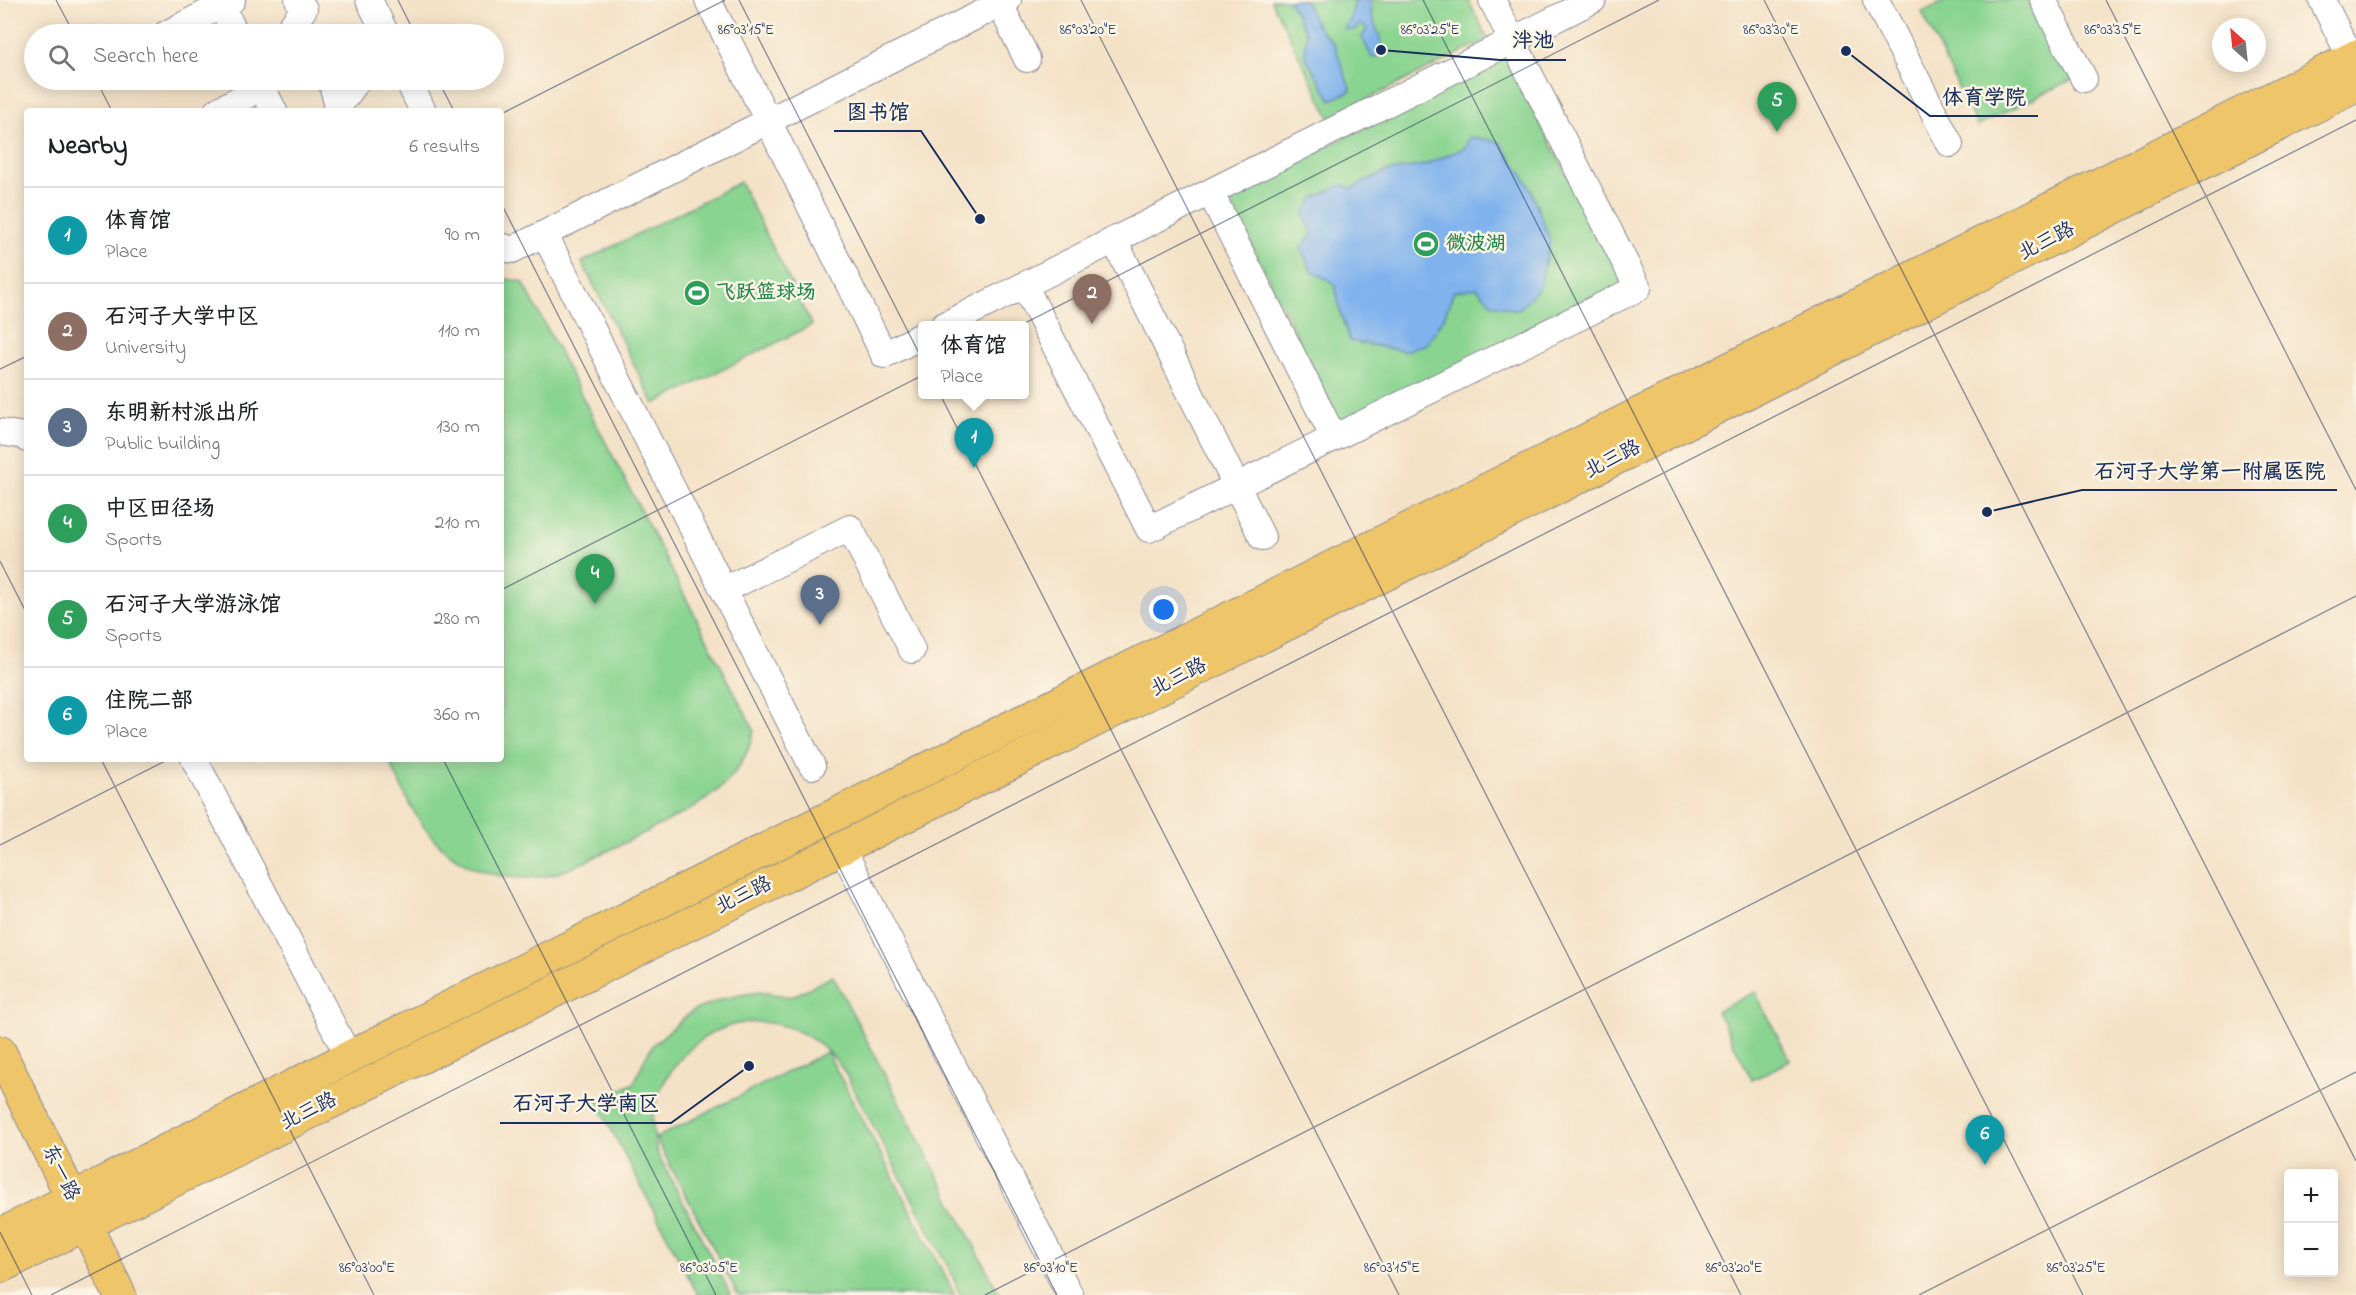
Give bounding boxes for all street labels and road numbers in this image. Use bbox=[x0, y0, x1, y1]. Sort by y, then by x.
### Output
street label: 北三路 bbox=[2014, 215, 2081, 269]
street label: 北三路 bbox=[1580, 433, 1647, 487]
street label: 北三路 bbox=[1146, 651, 1213, 705]
street label: 北三路 bbox=[711, 869, 778, 922]
street label: 北三路 bbox=[276, 1085, 343, 1138]
street label: 东一路 bbox=[34, 1140, 87, 1207]

